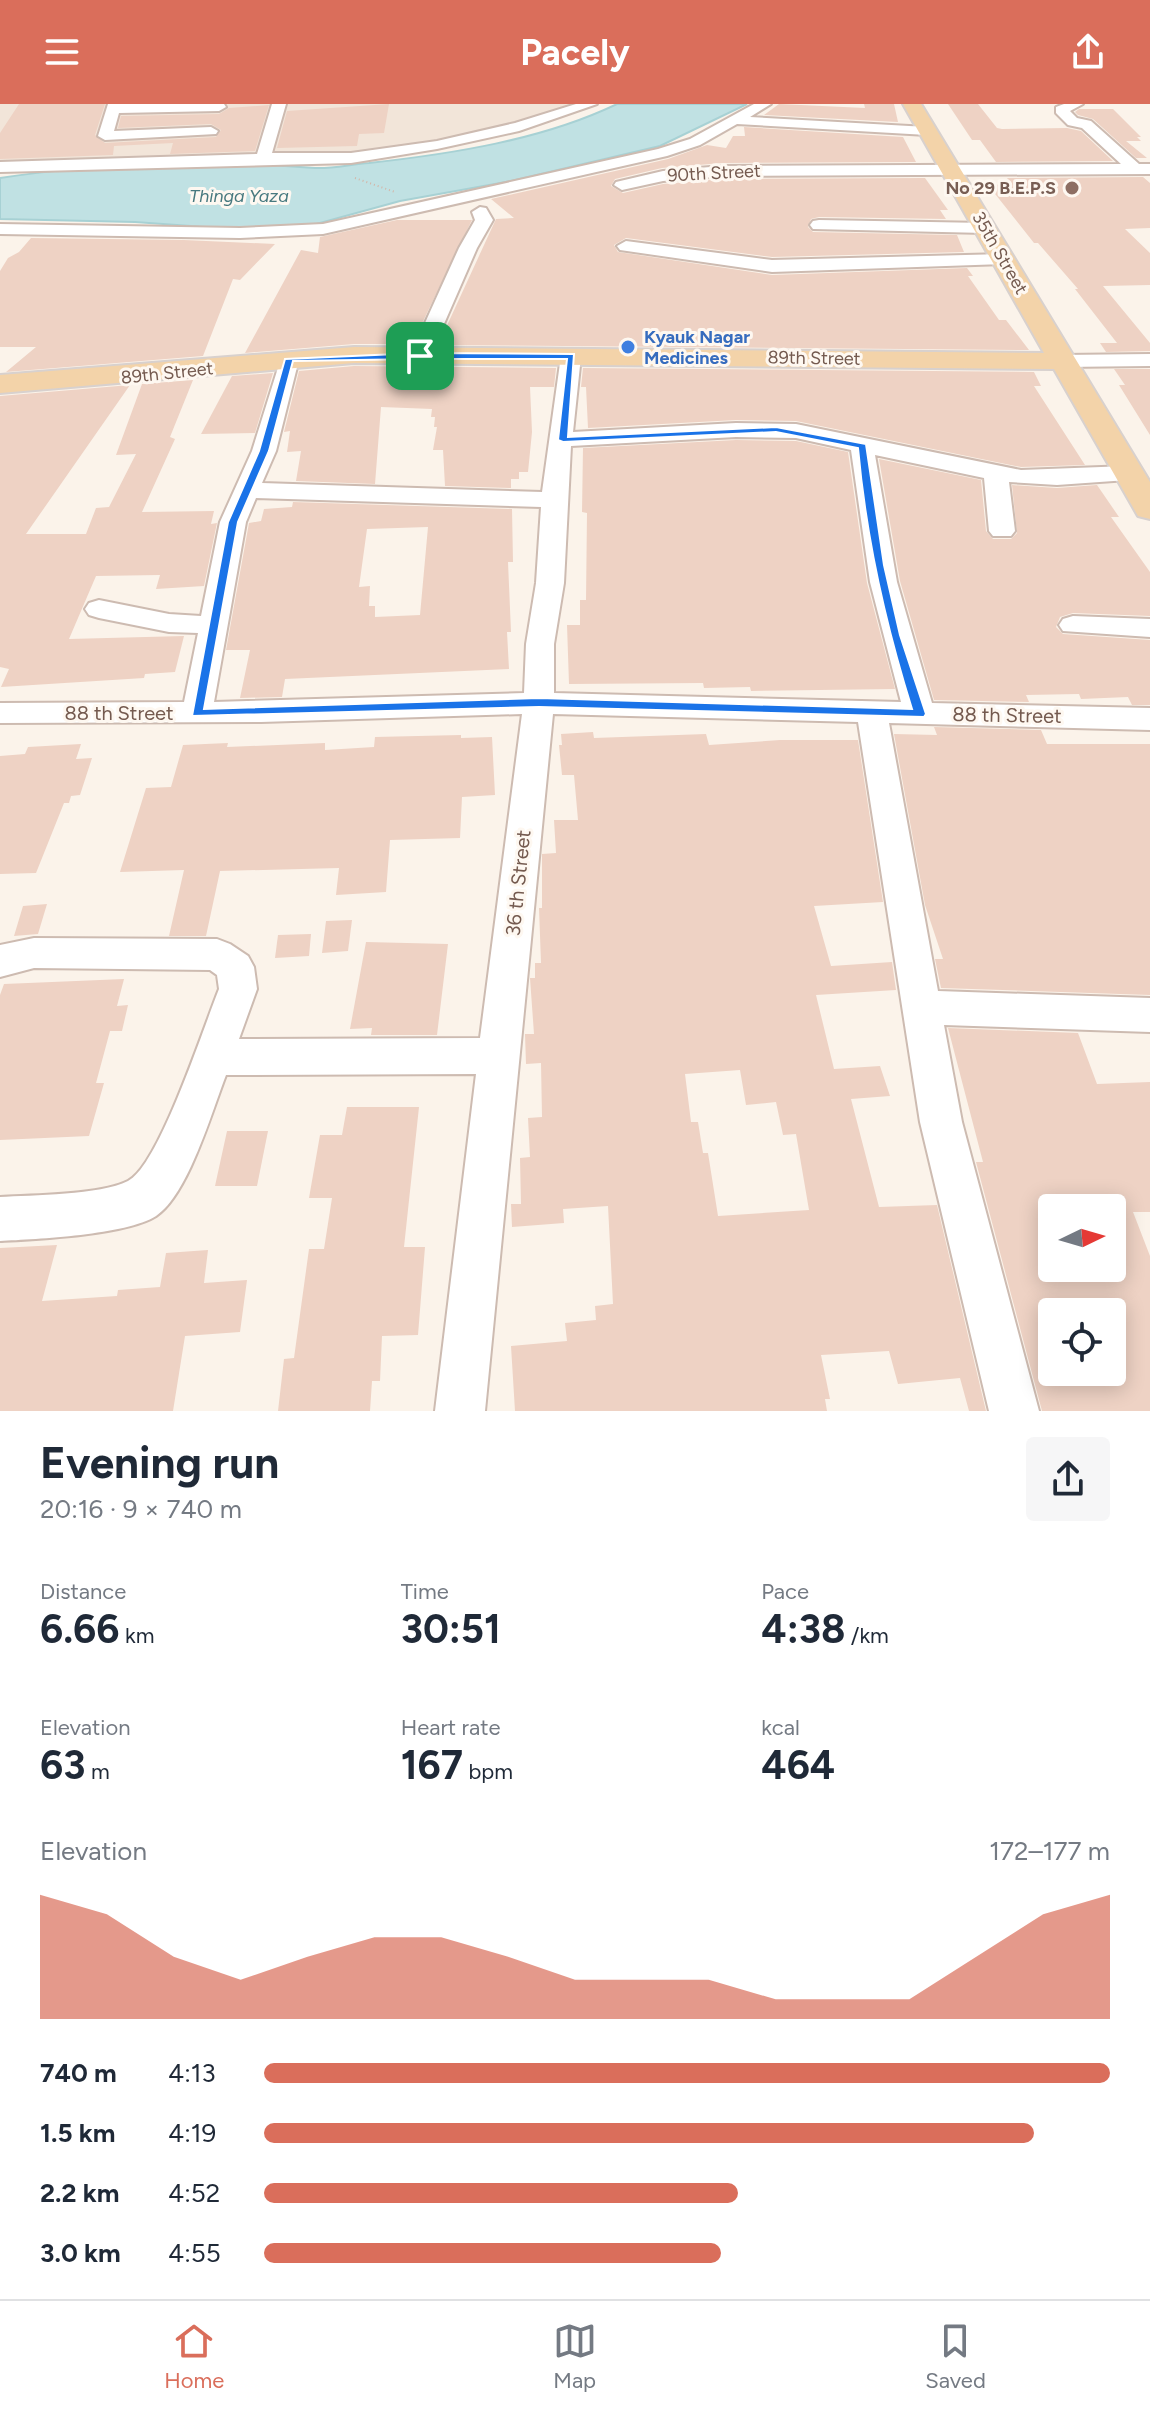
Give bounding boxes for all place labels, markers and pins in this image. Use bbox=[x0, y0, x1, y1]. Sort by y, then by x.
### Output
place label: No 29 B.E.P.S bbox=[945, 177, 1056, 199]
marker: No 29 B.E.P.S bbox=[1063, 179, 1081, 197]
pin bbox=[386, 322, 454, 390]
place label: Kyauk Nagar Medicines bbox=[644, 326, 750, 369]
marker: Kyauk Nagar Medicines bbox=[619, 338, 637, 356]

